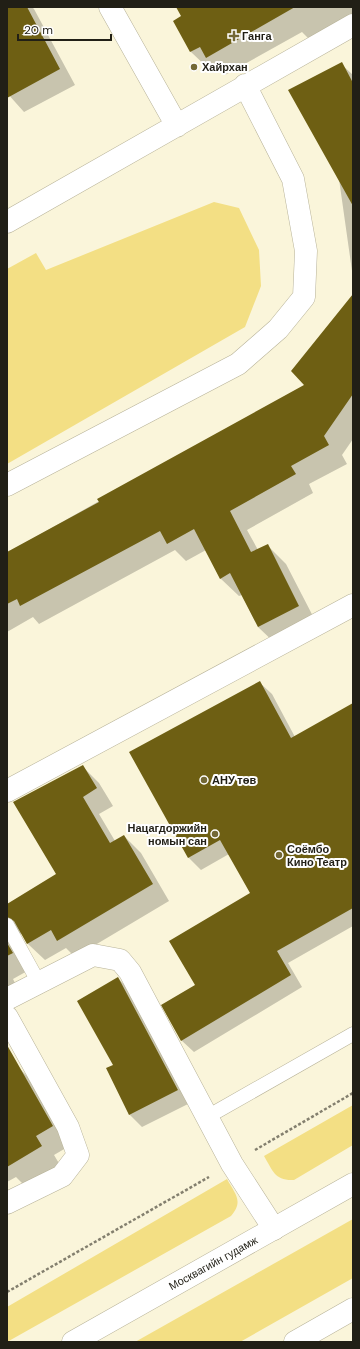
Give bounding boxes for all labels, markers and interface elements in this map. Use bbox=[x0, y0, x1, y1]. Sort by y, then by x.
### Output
scale bar bbox=[18, 16, 111, 42]
text: 20 m bbox=[24, 22, 53, 38]
place label: Ганга bbox=[242, 29, 272, 43]
marker: Ганга bbox=[229, 31, 239, 41]
place label: Хайрхан bbox=[202, 60, 248, 74]
marker: Хайрхан bbox=[189, 62, 199, 72]
place label: АНУ төв bbox=[212, 773, 256, 787]
marker: АНУ төв bbox=[199, 775, 209, 785]
place label: Нацагдоржийн номын сан bbox=[128, 821, 207, 848]
marker: Нацагдоржийн номын сан bbox=[210, 829, 220, 839]
place label: Соёмбо Кино Театр bbox=[287, 842, 347, 869]
marker: Соёмбо Кино Театр bbox=[274, 850, 284, 860]
street label: Москвагийн гудамж bbox=[166, 1232, 260, 1293]

